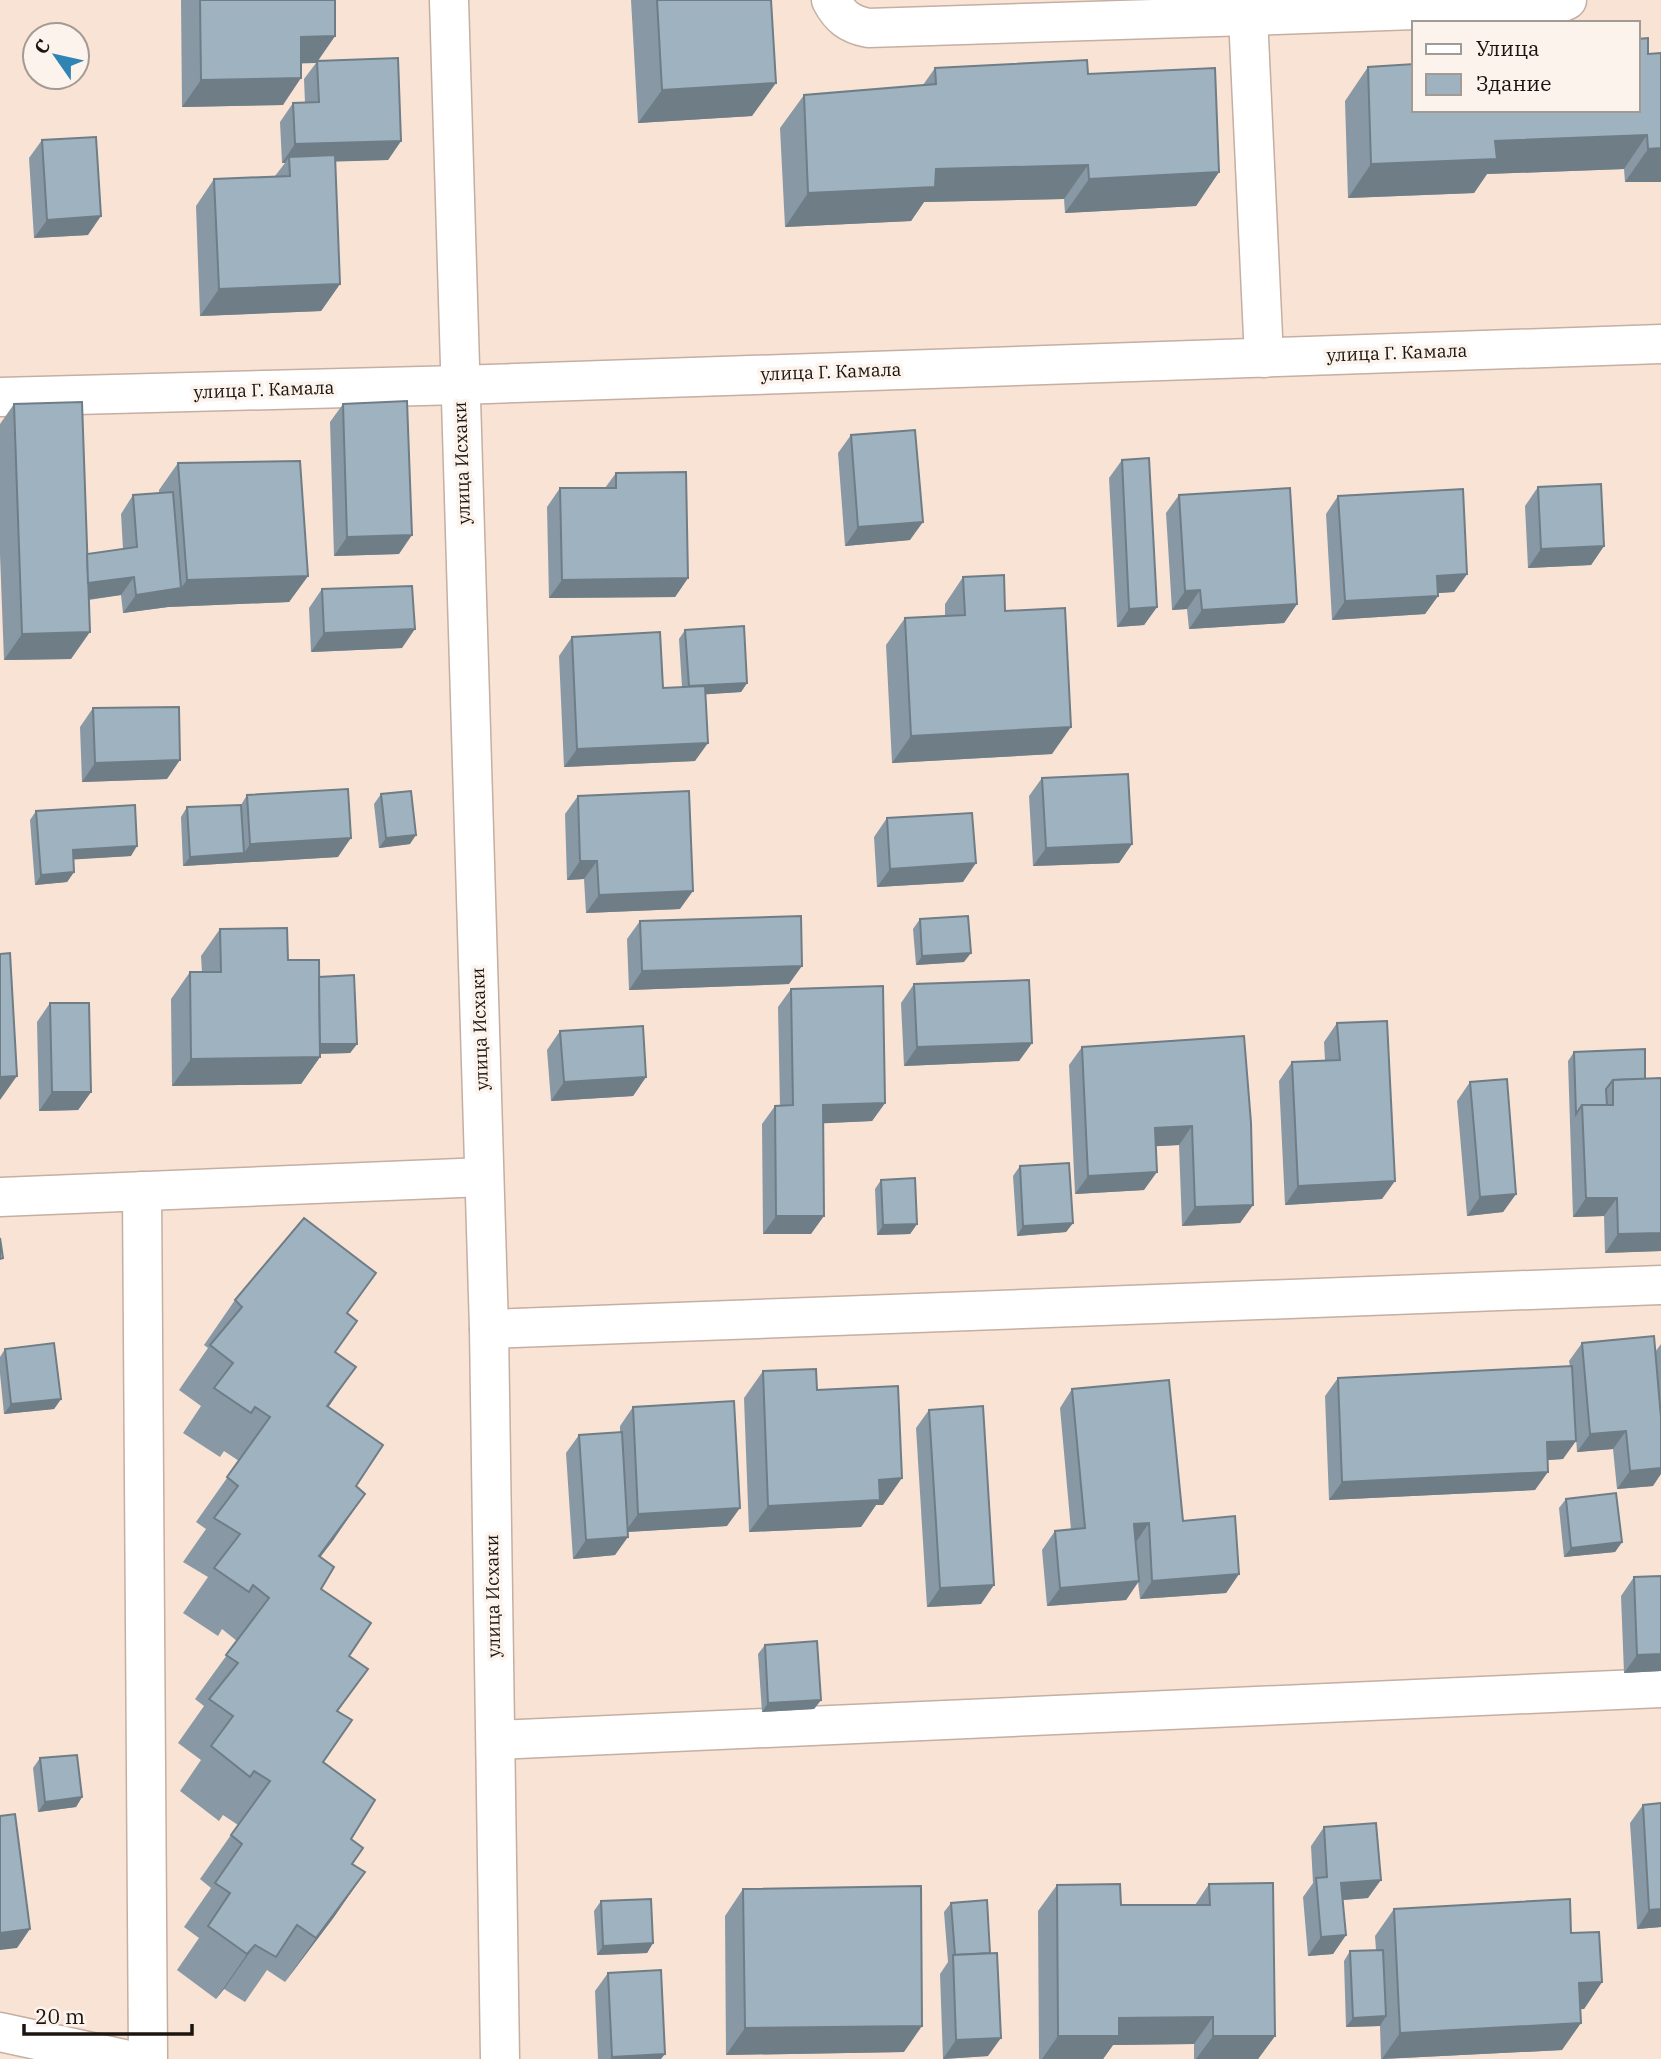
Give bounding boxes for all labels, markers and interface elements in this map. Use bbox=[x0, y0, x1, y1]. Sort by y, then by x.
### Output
north arrow bbox=[21, 21, 91, 91]
legend bbox=[1412, 21, 1640, 112]
text: Улица bbox=[1476, 34, 1540, 62]
text: С bbox=[28, 35, 55, 58]
text: Здание bbox=[1476, 69, 1551, 97]
street label: улица Г. Камала bbox=[1326, 339, 1468, 366]
street label: улица Г. Камала bbox=[760, 358, 902, 385]
street label: улица Г. Камала bbox=[193, 376, 335, 403]
street label: улица Исхаки bbox=[448, 401, 475, 525]
street label: улица Исхаки bbox=[466, 967, 493, 1091]
street label: улица Исхаки bbox=[480, 1534, 505, 1658]
scale bar bbox=[24, 1993, 192, 2037]
text: 20 m bbox=[35, 2002, 85, 2030]

